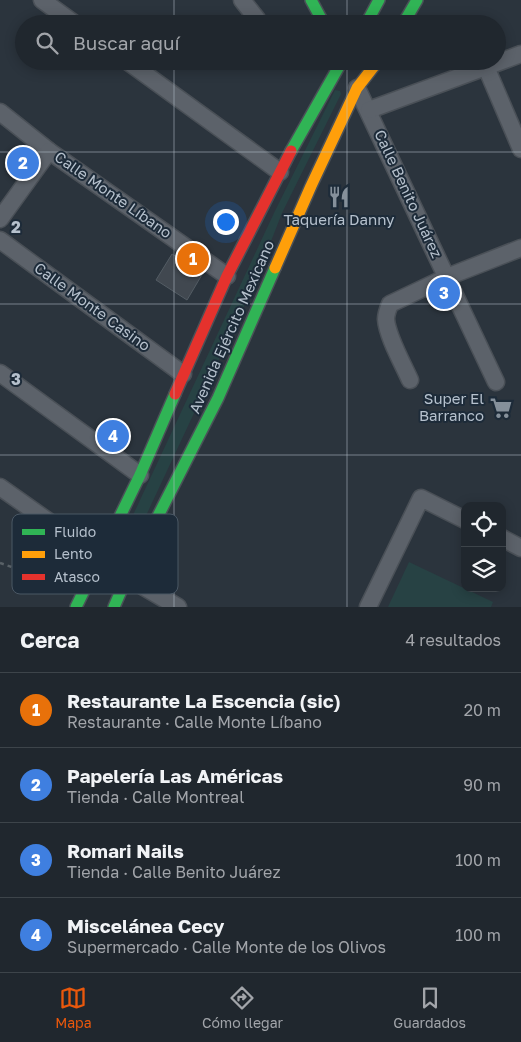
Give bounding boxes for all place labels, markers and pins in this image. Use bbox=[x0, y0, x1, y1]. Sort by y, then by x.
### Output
pin: 2 bbox=[7, 144, 39, 182]
restaurant icon: Taquería Danny bbox=[326, 184, 352, 210]
place label: Taquería Danny bbox=[283, 210, 395, 228]
pin: 1 bbox=[177, 240, 209, 278]
pin: 3 bbox=[428, 274, 460, 312]
place label: Super El Barranco bbox=[419, 389, 484, 424]
supermarket icon: Super El Barranco bbox=[488, 395, 514, 421]
pin: 4 bbox=[97, 417, 129, 455]

